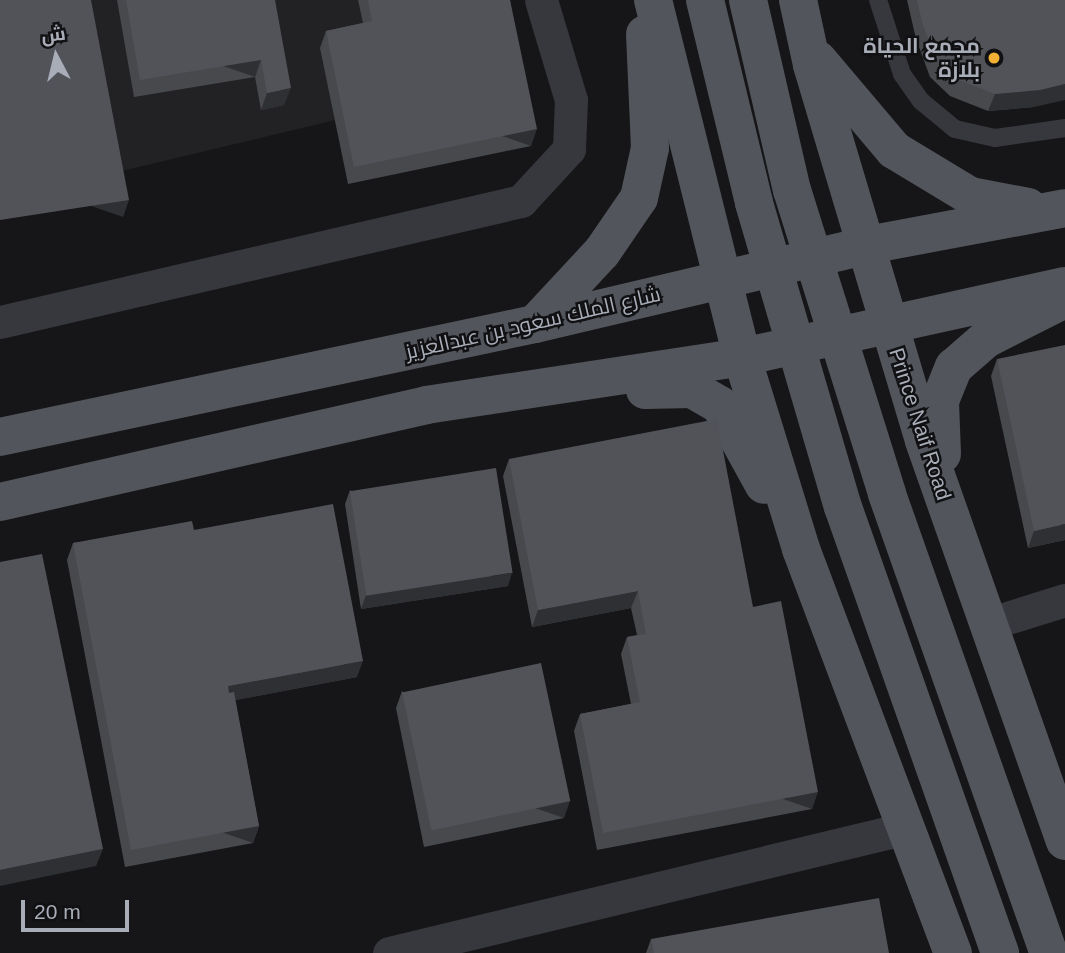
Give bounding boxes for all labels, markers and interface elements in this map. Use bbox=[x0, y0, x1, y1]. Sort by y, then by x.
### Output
north arrow bbox=[21, 21, 91, 91]
text: ش bbox=[40, 23, 67, 47]
place label: مجمع الحياة بلازة bbox=[863, 33, 980, 83]
marker: مجمع الحياة بلازة bbox=[986, 50, 1002, 66]
street label: شارع الملك سعود بن عبدالعزيز bbox=[403, 281, 663, 365]
street label: Prince Naif Road bbox=[883, 345, 957, 503]
scale bar bbox=[24, 886, 133, 930]
text: 20 m bbox=[34, 900, 81, 923]

